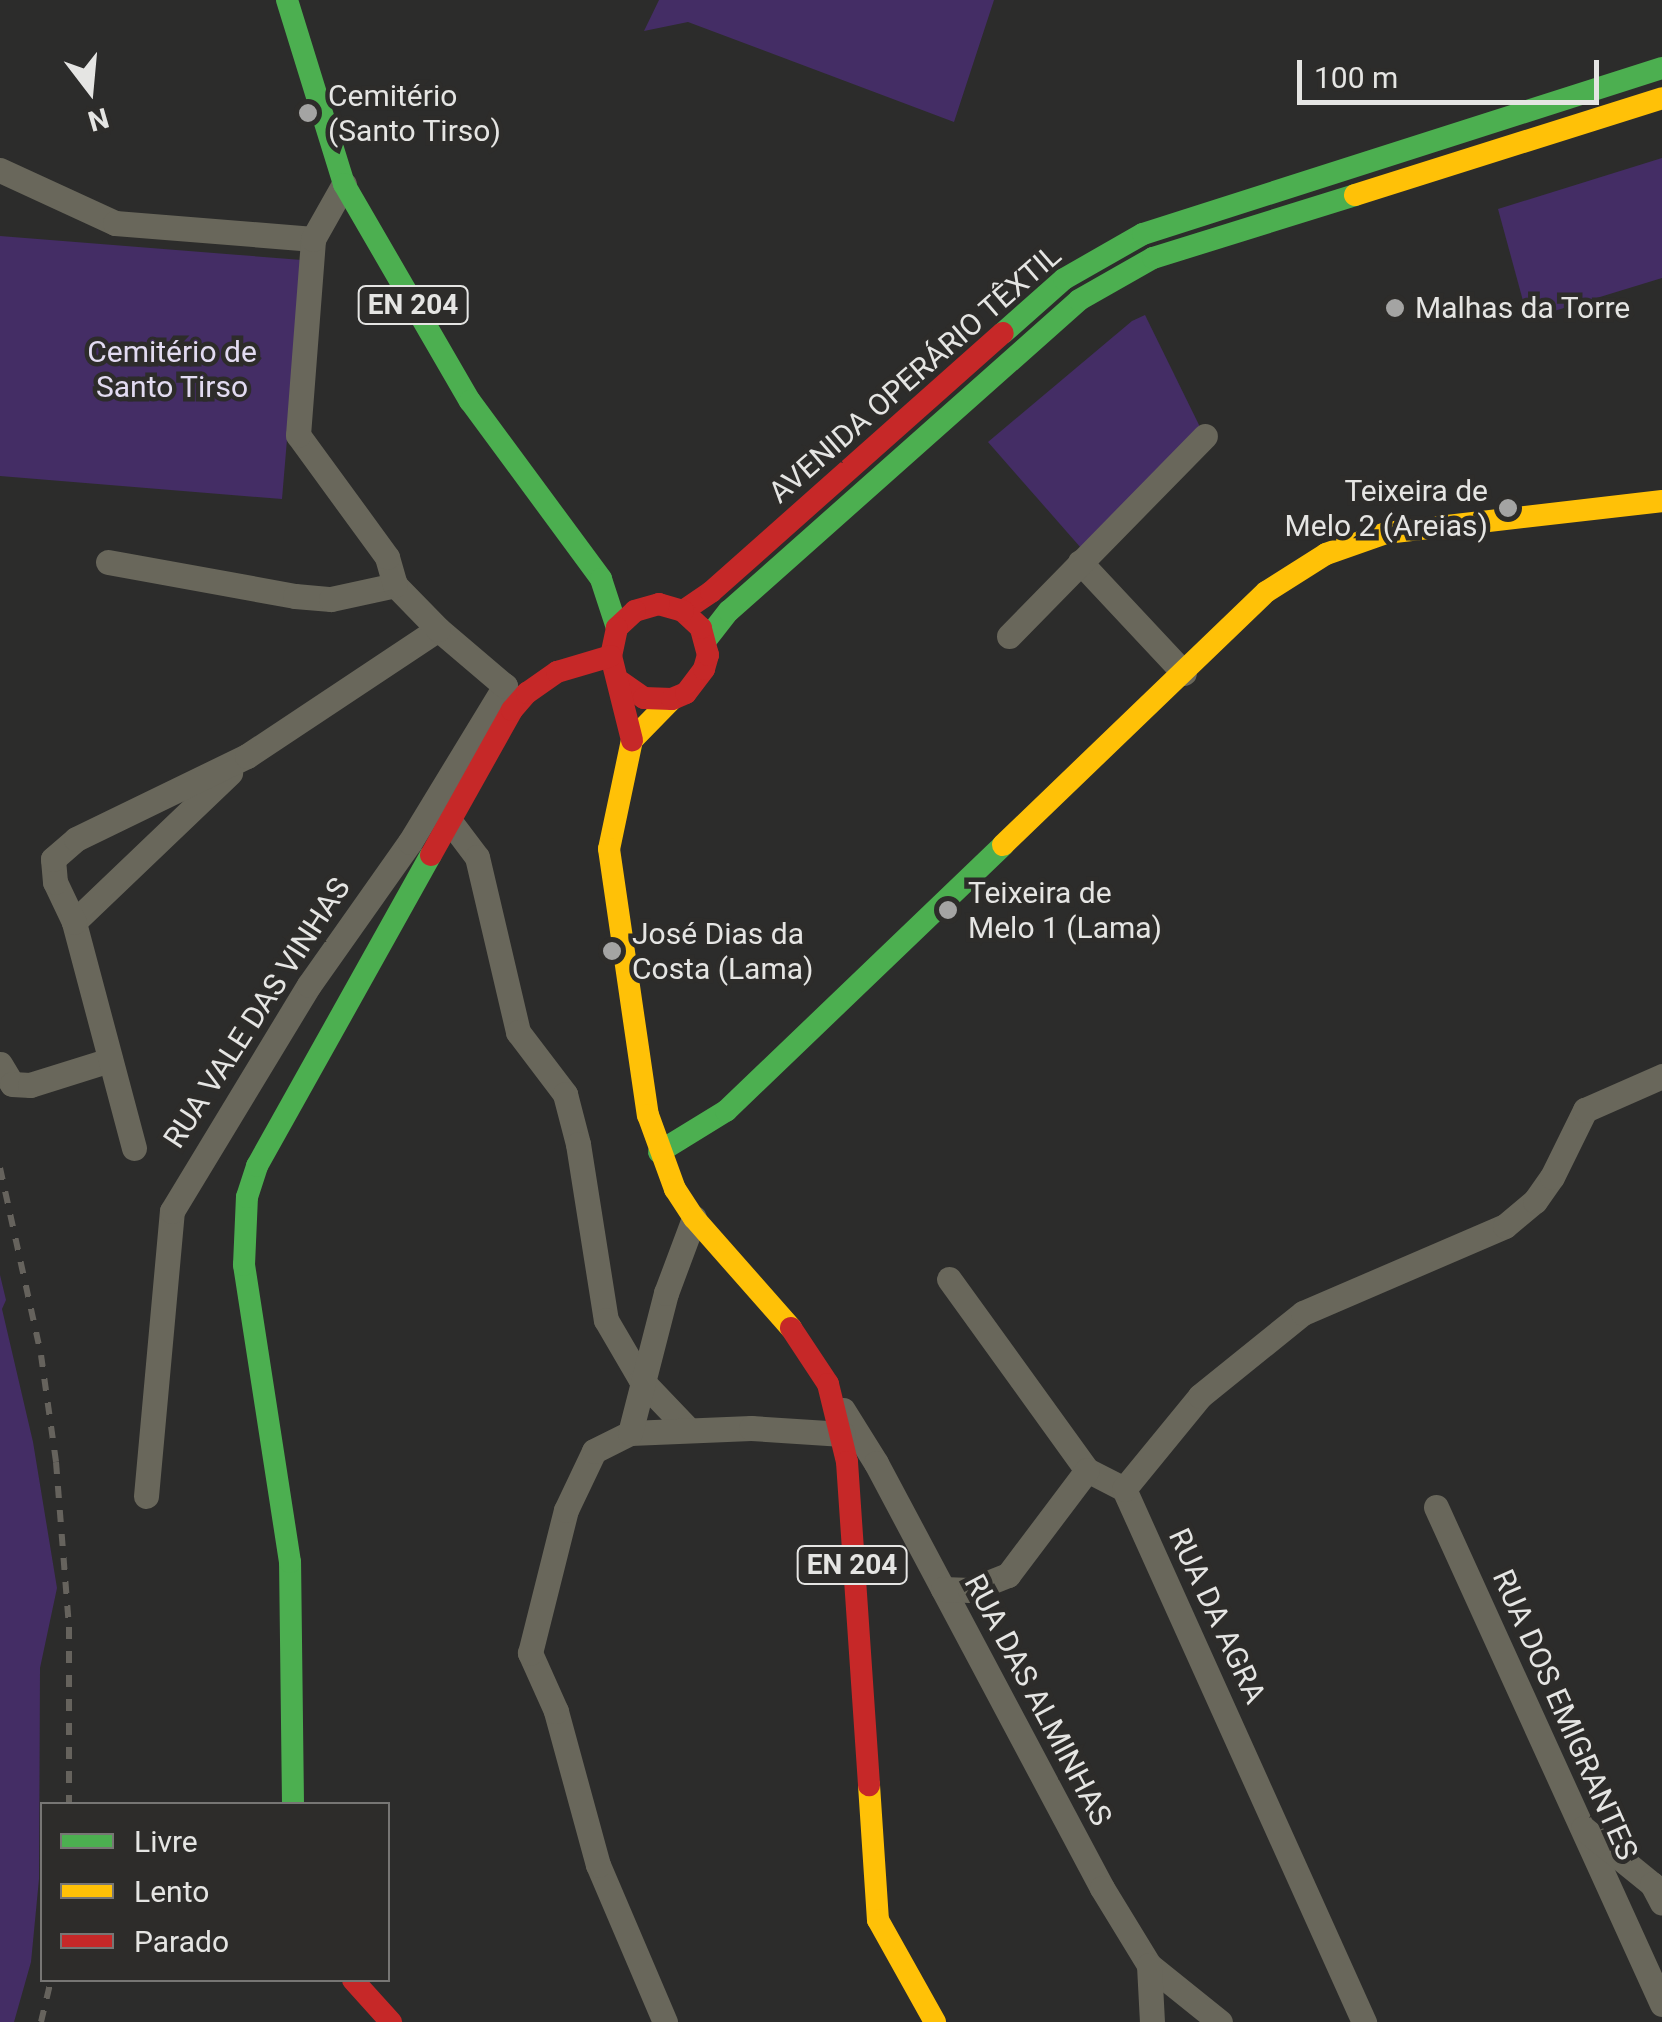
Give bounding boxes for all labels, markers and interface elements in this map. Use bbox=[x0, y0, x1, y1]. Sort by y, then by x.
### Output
north arrow bbox=[40, 40, 140, 140]
scale bar bbox=[1302, 40, 1604, 102]
text: 100 m bbox=[1314, 60, 1398, 95]
place label: Cemitério (Santo Tirso) bbox=[328, 78, 501, 148]
text: N bbox=[84, 101, 112, 138]
marker: Cemitério (Santo Tirso) bbox=[297, 102, 319, 124]
street label: AVENIDA OPERÁRIO TÊXTIL bbox=[761, 237, 1069, 511]
road number: EN 204 bbox=[356, 282, 470, 328]
place label: Malhas da Torre bbox=[1415, 290, 1631, 326]
marker: Malhas da Torre bbox=[1384, 297, 1406, 319]
park label: Cemitério de Santo Tirso bbox=[87, 334, 257, 404]
place label: Teixeira de Melo 2 (Areias) bbox=[1285, 473, 1488, 544]
marker: Teixeira de Melo 2 (Areias) bbox=[1497, 497, 1519, 519]
street label: RUA VALE DAS VINHAS bbox=[156, 871, 358, 1155]
place label: Teixeira de Melo 1 (Lama) bbox=[968, 875, 1162, 946]
marker: Teixeira de Melo 1 (Lama) bbox=[937, 899, 959, 921]
place label: José Dias da Costa (Lama) bbox=[632, 916, 814, 986]
marker: José Dias da Costa (Lama) bbox=[601, 940, 623, 962]
street label: RUA DA AGRA bbox=[1161, 1523, 1273, 1709]
road number: EN 204 bbox=[794, 1542, 910, 1588]
street label: RUA DOS EMIGRANTES bbox=[1485, 1564, 1645, 1866]
street label: RUA DAS ALMINHAS bbox=[957, 1568, 1119, 1832]
legend bbox=[40, 1802, 390, 1982]
text: Livre bbox=[134, 1824, 198, 1859]
text: Lento bbox=[134, 1874, 209, 1909]
text: Parado bbox=[134, 1924, 229, 1959]

